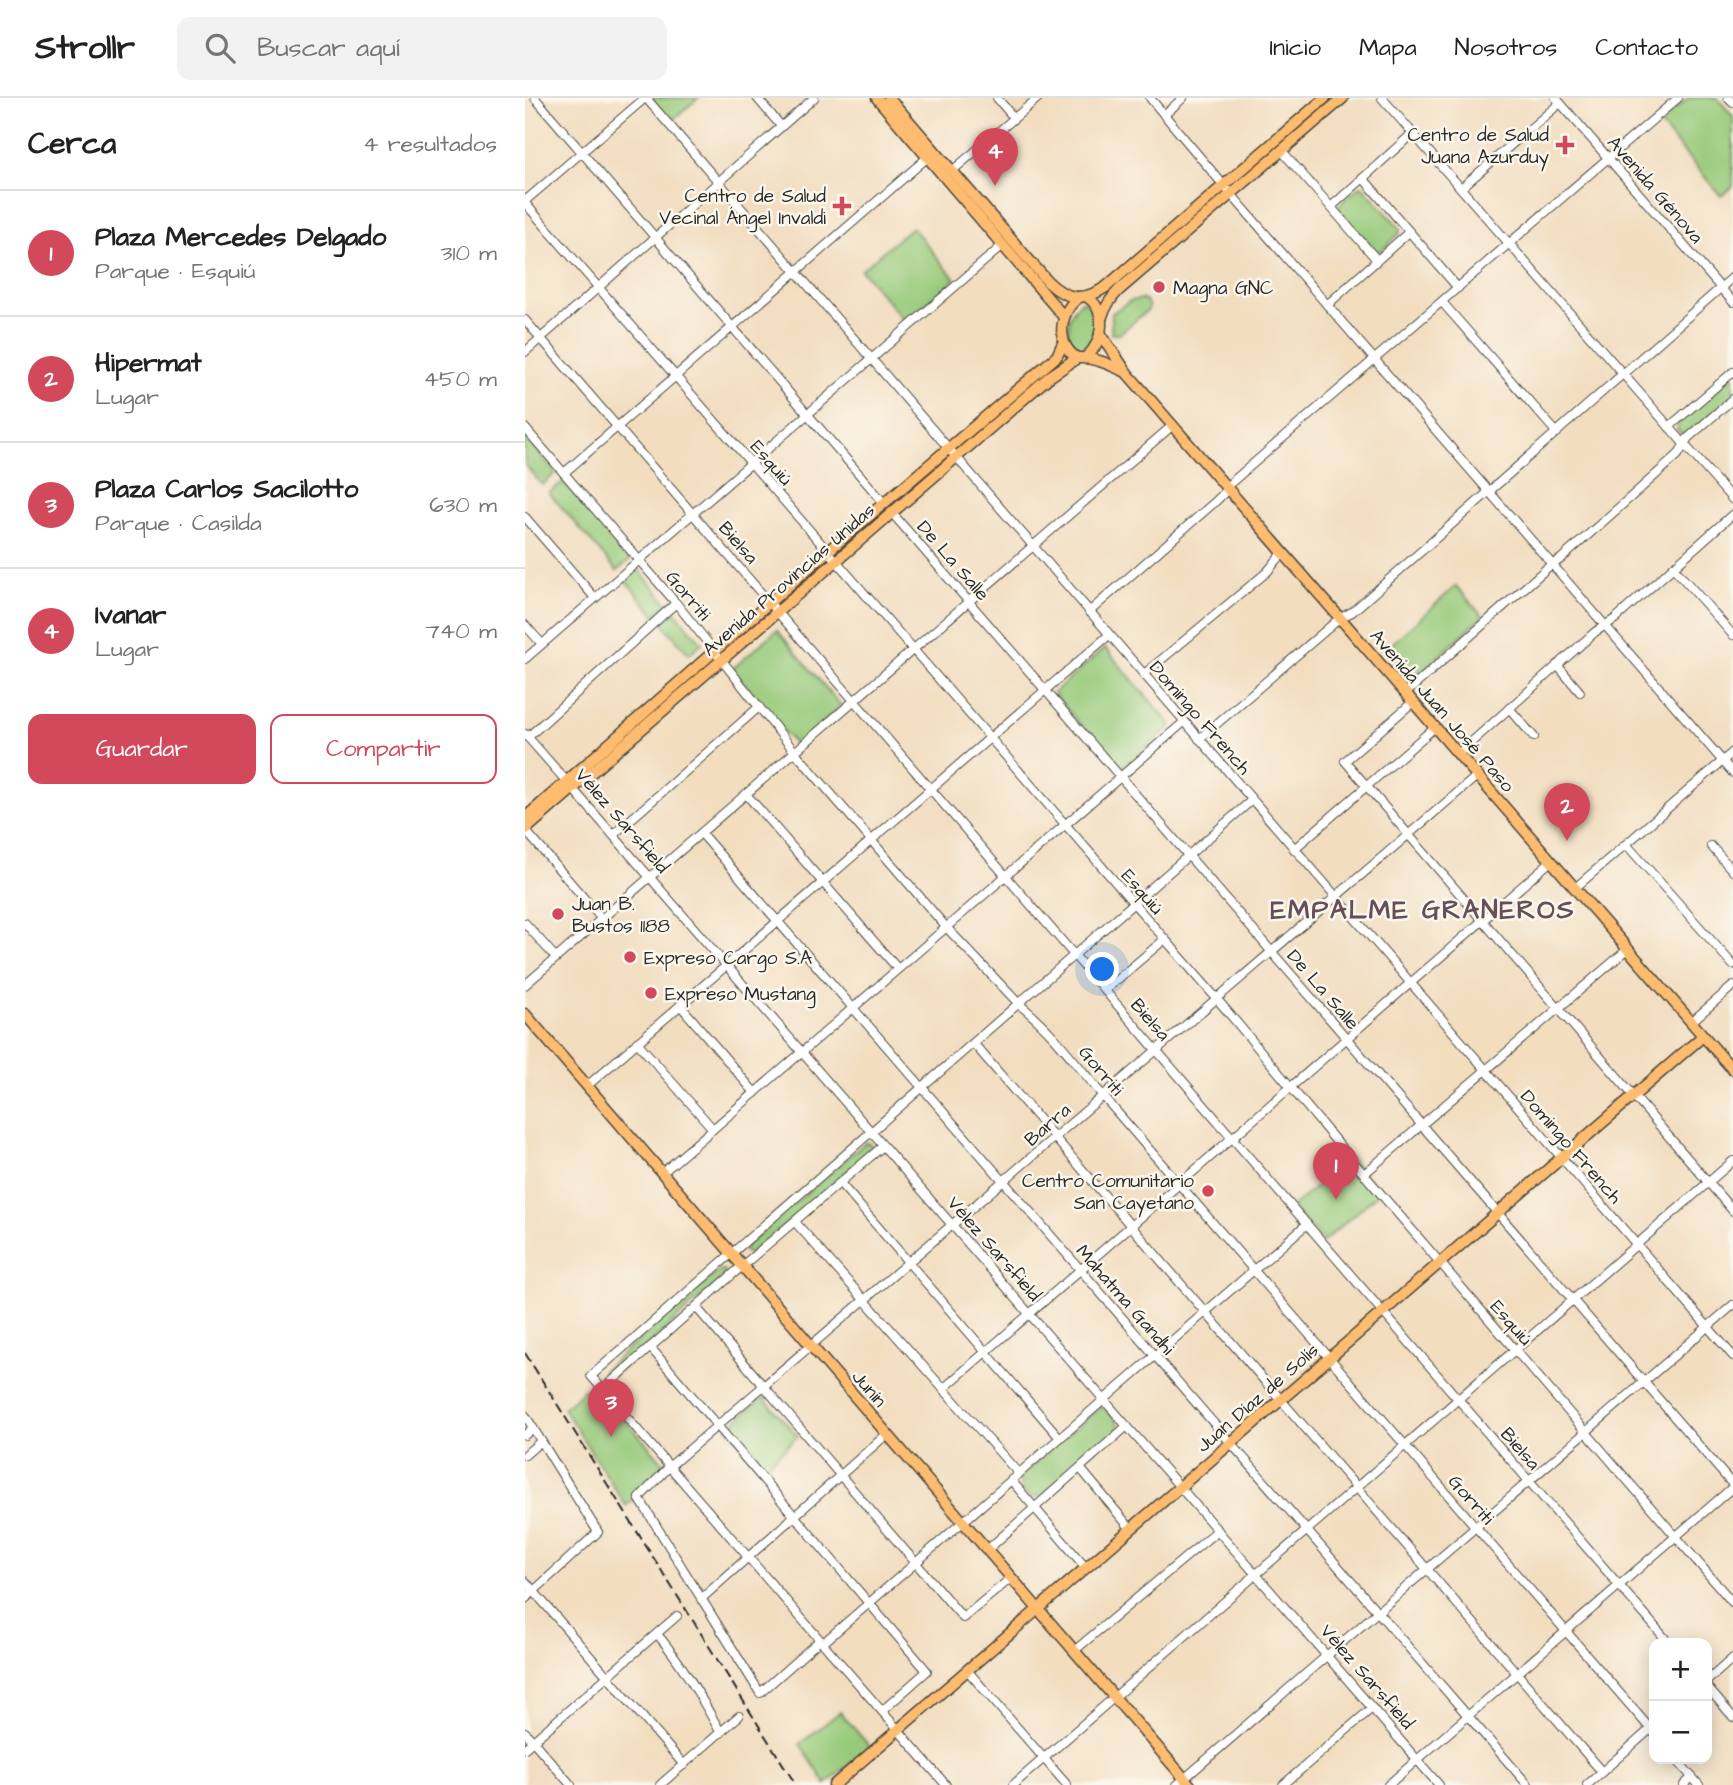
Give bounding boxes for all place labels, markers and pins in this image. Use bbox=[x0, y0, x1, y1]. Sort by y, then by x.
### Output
place label: Centro de Salud Juana Azurduy bbox=[1407, 122, 1550, 172]
pin: 4 bbox=[972, 128, 1018, 186]
marker: Centro de Salud Juana Azurduy bbox=[1555, 135, 1575, 155]
place label: Centro de Salud Vecinal Ángel Invaldi bbox=[659, 183, 826, 233]
marker: Centro de Salud Vecinal Ángel Invaldi bbox=[832, 196, 852, 216]
place label: Magna GNC bbox=[1173, 275, 1274, 303]
marker: Magna GNC bbox=[1151, 279, 1167, 295]
pin: 2 bbox=[1544, 783, 1590, 841]
place label: Juan B. Bustos 1188 bbox=[572, 891, 670, 940]
marker: Juan B. Bustos 1188 bbox=[550, 906, 566, 922]
place label: Expreso Cargo S.A bbox=[644, 945, 812, 973]
marker: Expreso Cargo S.A bbox=[622, 949, 638, 965]
place label: Expreso Mustang bbox=[665, 981, 816, 1009]
marker: Expreso Mustang bbox=[643, 985, 659, 1001]
pin: 1 bbox=[1313, 1142, 1359, 1200]
place label: Centro Comunitario San Cayetano bbox=[1022, 1168, 1194, 1218]
marker: Centro Comunitario San Cayetano bbox=[1200, 1183, 1216, 1199]
pin: 3 bbox=[588, 1379, 634, 1437]

